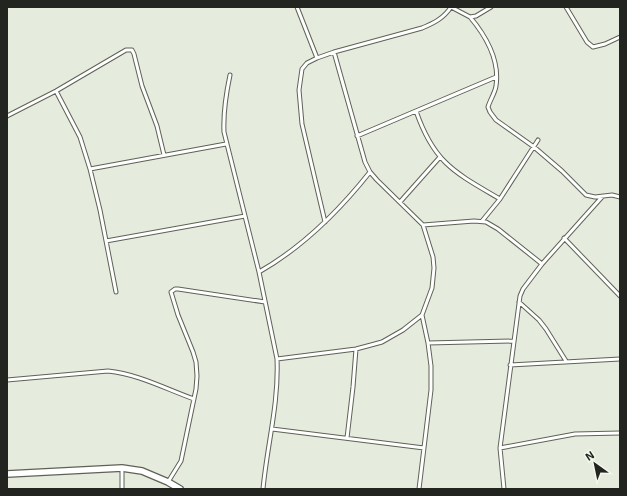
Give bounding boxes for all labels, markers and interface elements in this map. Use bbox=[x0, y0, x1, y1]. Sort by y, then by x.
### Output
north arrow bbox=[575, 444, 615, 484]
text: N bbox=[582, 448, 596, 463]

